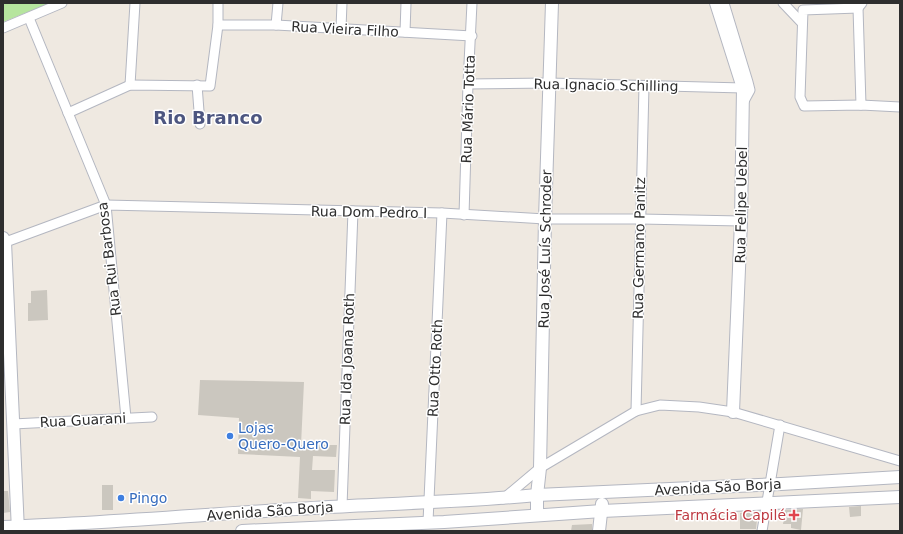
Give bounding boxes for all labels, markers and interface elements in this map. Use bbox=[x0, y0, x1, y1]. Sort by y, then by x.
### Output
street label: Rua Vieira Filho bbox=[291, 18, 399, 40]
street label: Rua Mário Totta bbox=[458, 54, 478, 164]
street label: Rua Ignacio Schilling bbox=[533, 76, 679, 94]
district label: Rio Branco bbox=[153, 107, 263, 128]
street label: Rua Felipe Uebel bbox=[732, 146, 750, 264]
street label: Rua José Luís Schroder bbox=[536, 169, 554, 329]
street label: Rua Germano Panitz bbox=[630, 177, 648, 319]
street label: Rua Rui Barbosa bbox=[94, 201, 124, 317]
street label: Rua Dom Pedro I bbox=[311, 203, 427, 221]
street label: Rua Ida Joana Roth bbox=[337, 293, 357, 425]
street label: Rua Otto Roth bbox=[424, 319, 446, 417]
street label: Rua Guarani bbox=[39, 410, 127, 430]
place label: Lojas Quero-Quero bbox=[238, 420, 329, 452]
marker: Lojas Quero-Quero bbox=[225, 431, 235, 441]
street label: Avenida São Borja bbox=[654, 476, 782, 498]
place label: Pingo bbox=[129, 490, 167, 506]
marker: Pingo bbox=[116, 493, 126, 503]
street label: Avenida São Borja bbox=[206, 499, 334, 523]
place label: Farmácia Capilé bbox=[675, 507, 786, 523]
marker: Farmácia Capilé bbox=[789, 510, 799, 520]

